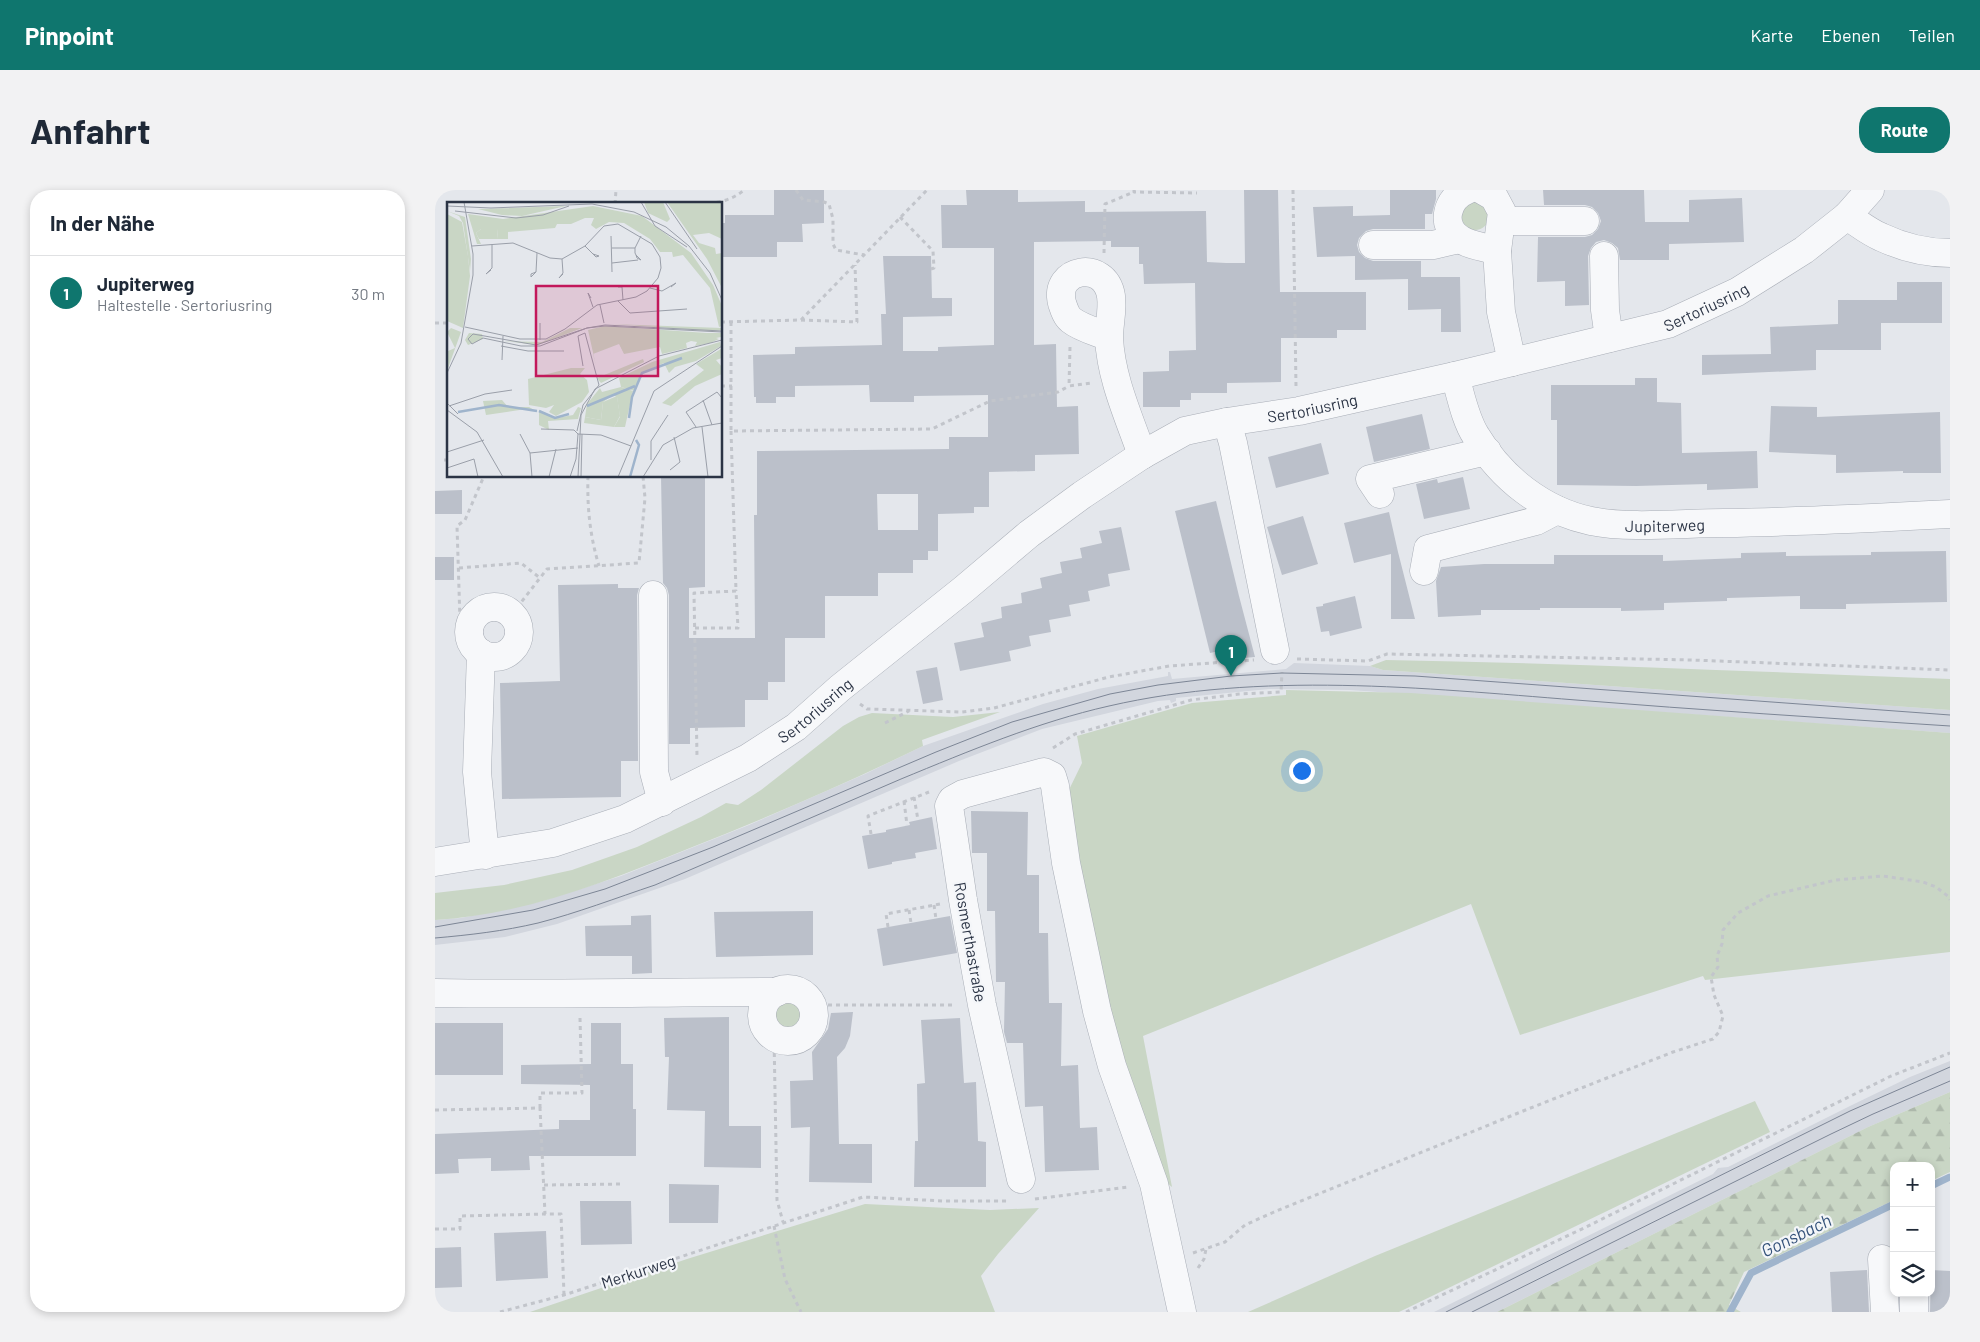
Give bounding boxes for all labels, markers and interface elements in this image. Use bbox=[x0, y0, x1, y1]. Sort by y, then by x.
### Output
text: Pinpoint bbox=[25, 21, 114, 50]
text: Karte bbox=[1750, 24, 1793, 46]
text: Ebenen bbox=[1821, 24, 1880, 46]
text: Teilen bbox=[1908, 24, 1955, 46]
button: Route bbox=[1859, 107, 1950, 153]
text: Anfahrt bbox=[30, 109, 150, 151]
inset map bbox=[447, 202, 723, 478]
text: In der Nähe bbox=[50, 210, 155, 235]
text: Jupiterweg bbox=[97, 272, 194, 295]
street label: Sertoriusring bbox=[1660, 278, 1752, 334]
text: 1 bbox=[63, 284, 69, 303]
text: 30 m bbox=[351, 284, 385, 303]
text: Haltestelle · Sertoriusring bbox=[97, 295, 272, 314]
street label: Sertoriusring bbox=[1266, 389, 1359, 425]
street label: Jupiterweg bbox=[1625, 514, 1705, 535]
pin: 1 bbox=[1215, 635, 1247, 676]
street label: Sertoriusring bbox=[774, 673, 855, 746]
your location bbox=[1289, 758, 1315, 784]
street label: Rosmerthastraße bbox=[951, 881, 991, 1003]
map controls bbox=[1890, 1162, 1935, 1297]
button: + bbox=[1890, 1162, 1935, 1207]
button: − bbox=[1890, 1207, 1935, 1252]
water label: Gonsbach bbox=[1757, 1209, 1835, 1261]
street label: Merkurweg bbox=[598, 1250, 678, 1292]
button: layers bbox=[1890, 1252, 1935, 1297]

